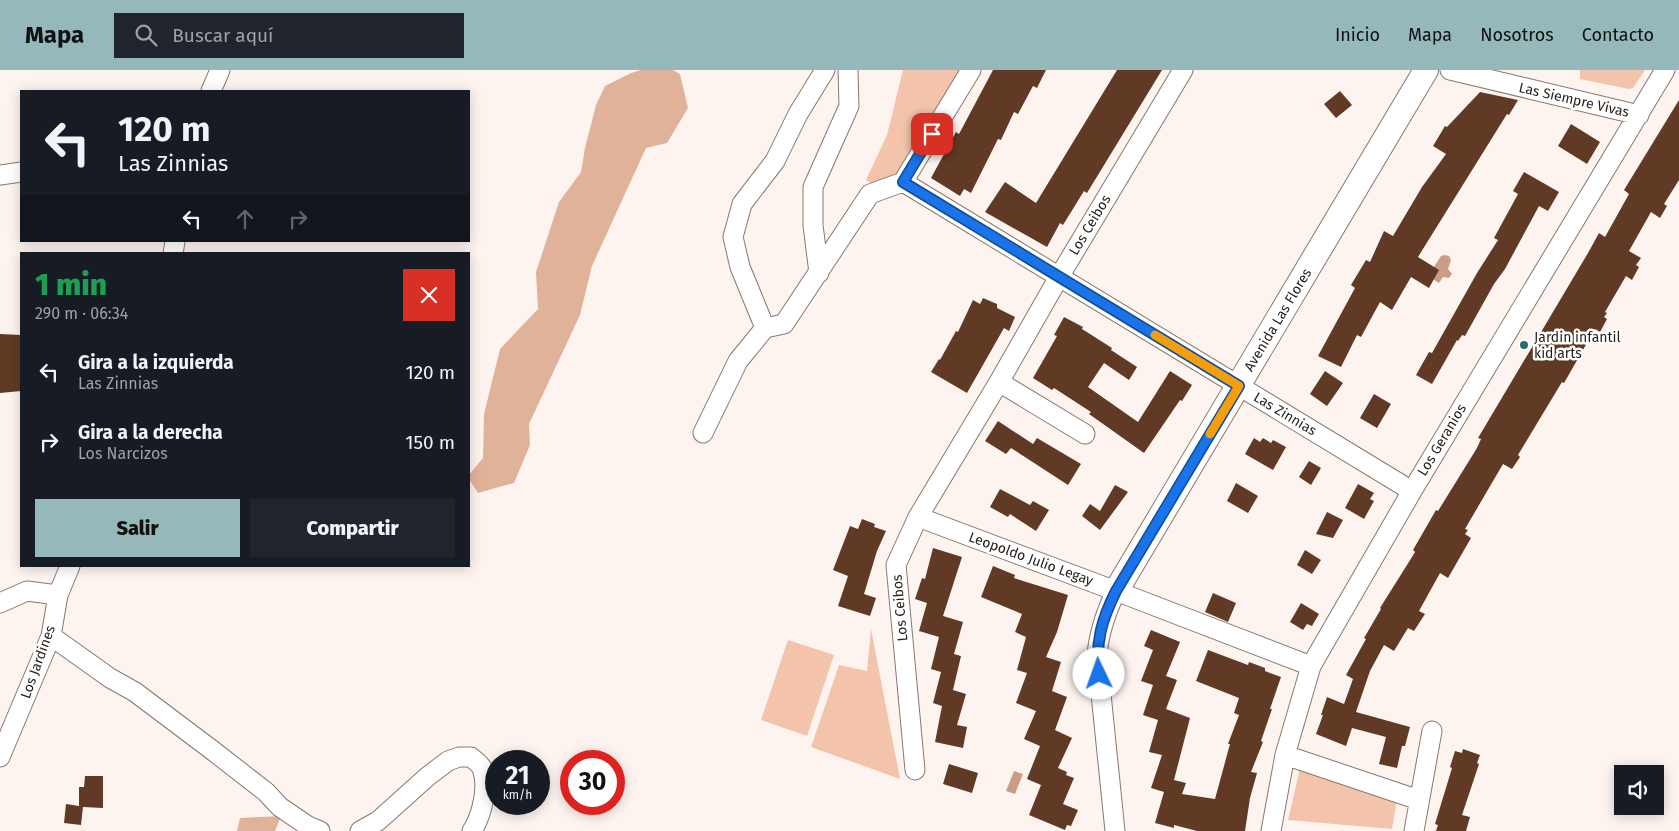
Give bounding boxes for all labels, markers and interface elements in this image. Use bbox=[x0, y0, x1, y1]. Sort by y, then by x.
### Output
search box bbox=[114, 13, 464, 58]
text: Mapa bbox=[25, 21, 84, 49]
icon: search bbox=[132, 21, 160, 49]
text: Buscar aquí bbox=[172, 24, 273, 47]
text: Inicio bbox=[1335, 24, 1380, 46]
text: Mapa bbox=[1408, 24, 1452, 46]
text: Nosotros bbox=[1480, 24, 1554, 46]
text: Contacto bbox=[1582, 24, 1654, 46]
street label: Las Siempre Vivas bbox=[1517, 79, 1631, 121]
text: 120 m bbox=[118, 108, 211, 150]
icon: left bbox=[35, 110, 100, 175]
pin bbox=[911, 113, 953, 155]
icon: arrive bbox=[918, 120, 946, 148]
text: Las Zinnias bbox=[118, 150, 228, 177]
street label: Los Ceibos bbox=[1065, 191, 1115, 258]
icon: left bbox=[178, 205, 206, 233]
icon: ahead bbox=[231, 205, 259, 233]
icon: right bbox=[284, 205, 312, 233]
street label: Avenida Las Flores bbox=[1241, 265, 1316, 375]
text: 1 min bbox=[35, 267, 107, 303]
button: close bbox=[403, 269, 455, 321]
text: 290 m · 06:34 bbox=[35, 304, 128, 323]
place label: Jardin infantil kid arts bbox=[1534, 329, 1621, 362]
marker: Jardin infantil kid arts bbox=[1518, 339, 1530, 351]
text: Gira a la izquierda bbox=[78, 351, 234, 374]
icon: left bbox=[35, 358, 63, 386]
text: 120 m bbox=[405, 361, 455, 384]
text: Las Zinnias bbox=[78, 374, 158, 393]
street label: Las Zinnias bbox=[1251, 389, 1320, 440]
street label: Los Geranios bbox=[1414, 401, 1470, 479]
text: Gira a la derecha bbox=[78, 421, 223, 444]
icon: right bbox=[35, 428, 63, 456]
text: 150 m bbox=[405, 431, 455, 454]
text: Los Narcizos bbox=[78, 444, 168, 463]
button: Salir bbox=[35, 499, 240, 557]
button: Compartir bbox=[250, 499, 455, 557]
street label: Leopoldo Julio Legay bbox=[966, 529, 1096, 589]
street label: Los Ceibos bbox=[889, 573, 911, 642]
street label: Los Jardines bbox=[17, 623, 59, 701]
position arrow bbox=[1072, 647, 1124, 699]
speed limit sign: 30 bbox=[560, 750, 625, 815]
text: 21 bbox=[506, 761, 529, 791]
map controls bbox=[1614, 765, 1664, 815]
button: sound bbox=[1614, 765, 1664, 815]
text: km/h bbox=[503, 788, 532, 802]

